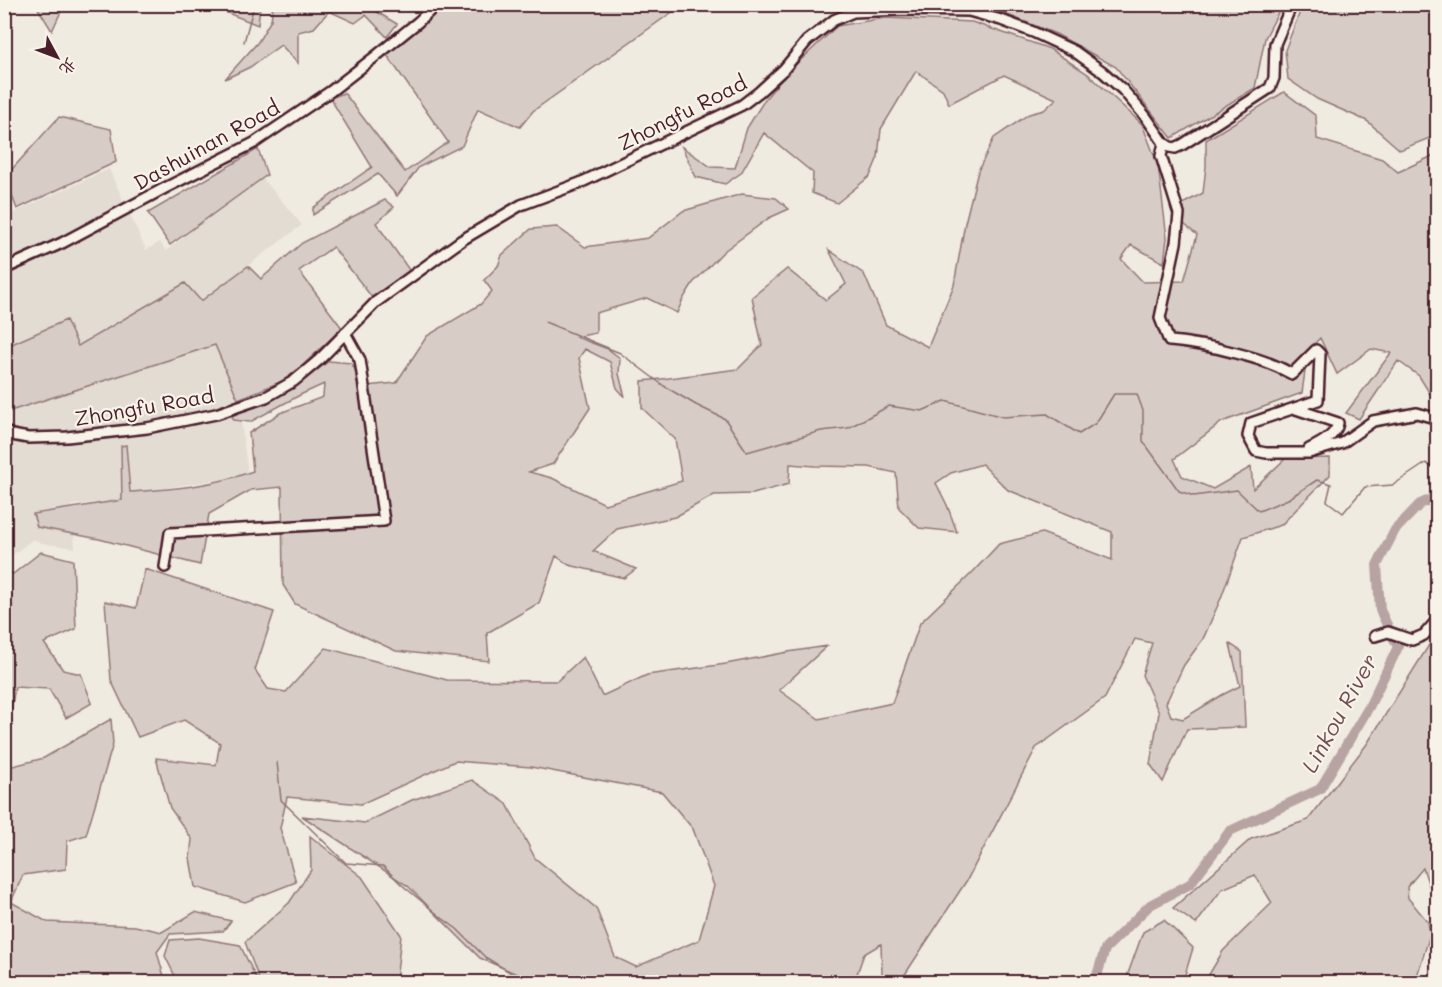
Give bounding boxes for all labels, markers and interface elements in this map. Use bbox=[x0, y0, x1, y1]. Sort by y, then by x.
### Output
north arrow bbox=[27, 27, 87, 87]
text: 北 bbox=[56, 54, 82, 80]
street label: Zhongfu Road bbox=[613, 68, 751, 156]
street label: Dashuinan Road bbox=[128, 93, 284, 195]
street label: Zhongfu Road bbox=[72, 380, 216, 432]
water label: Linkou River bbox=[1294, 648, 1384, 778]

